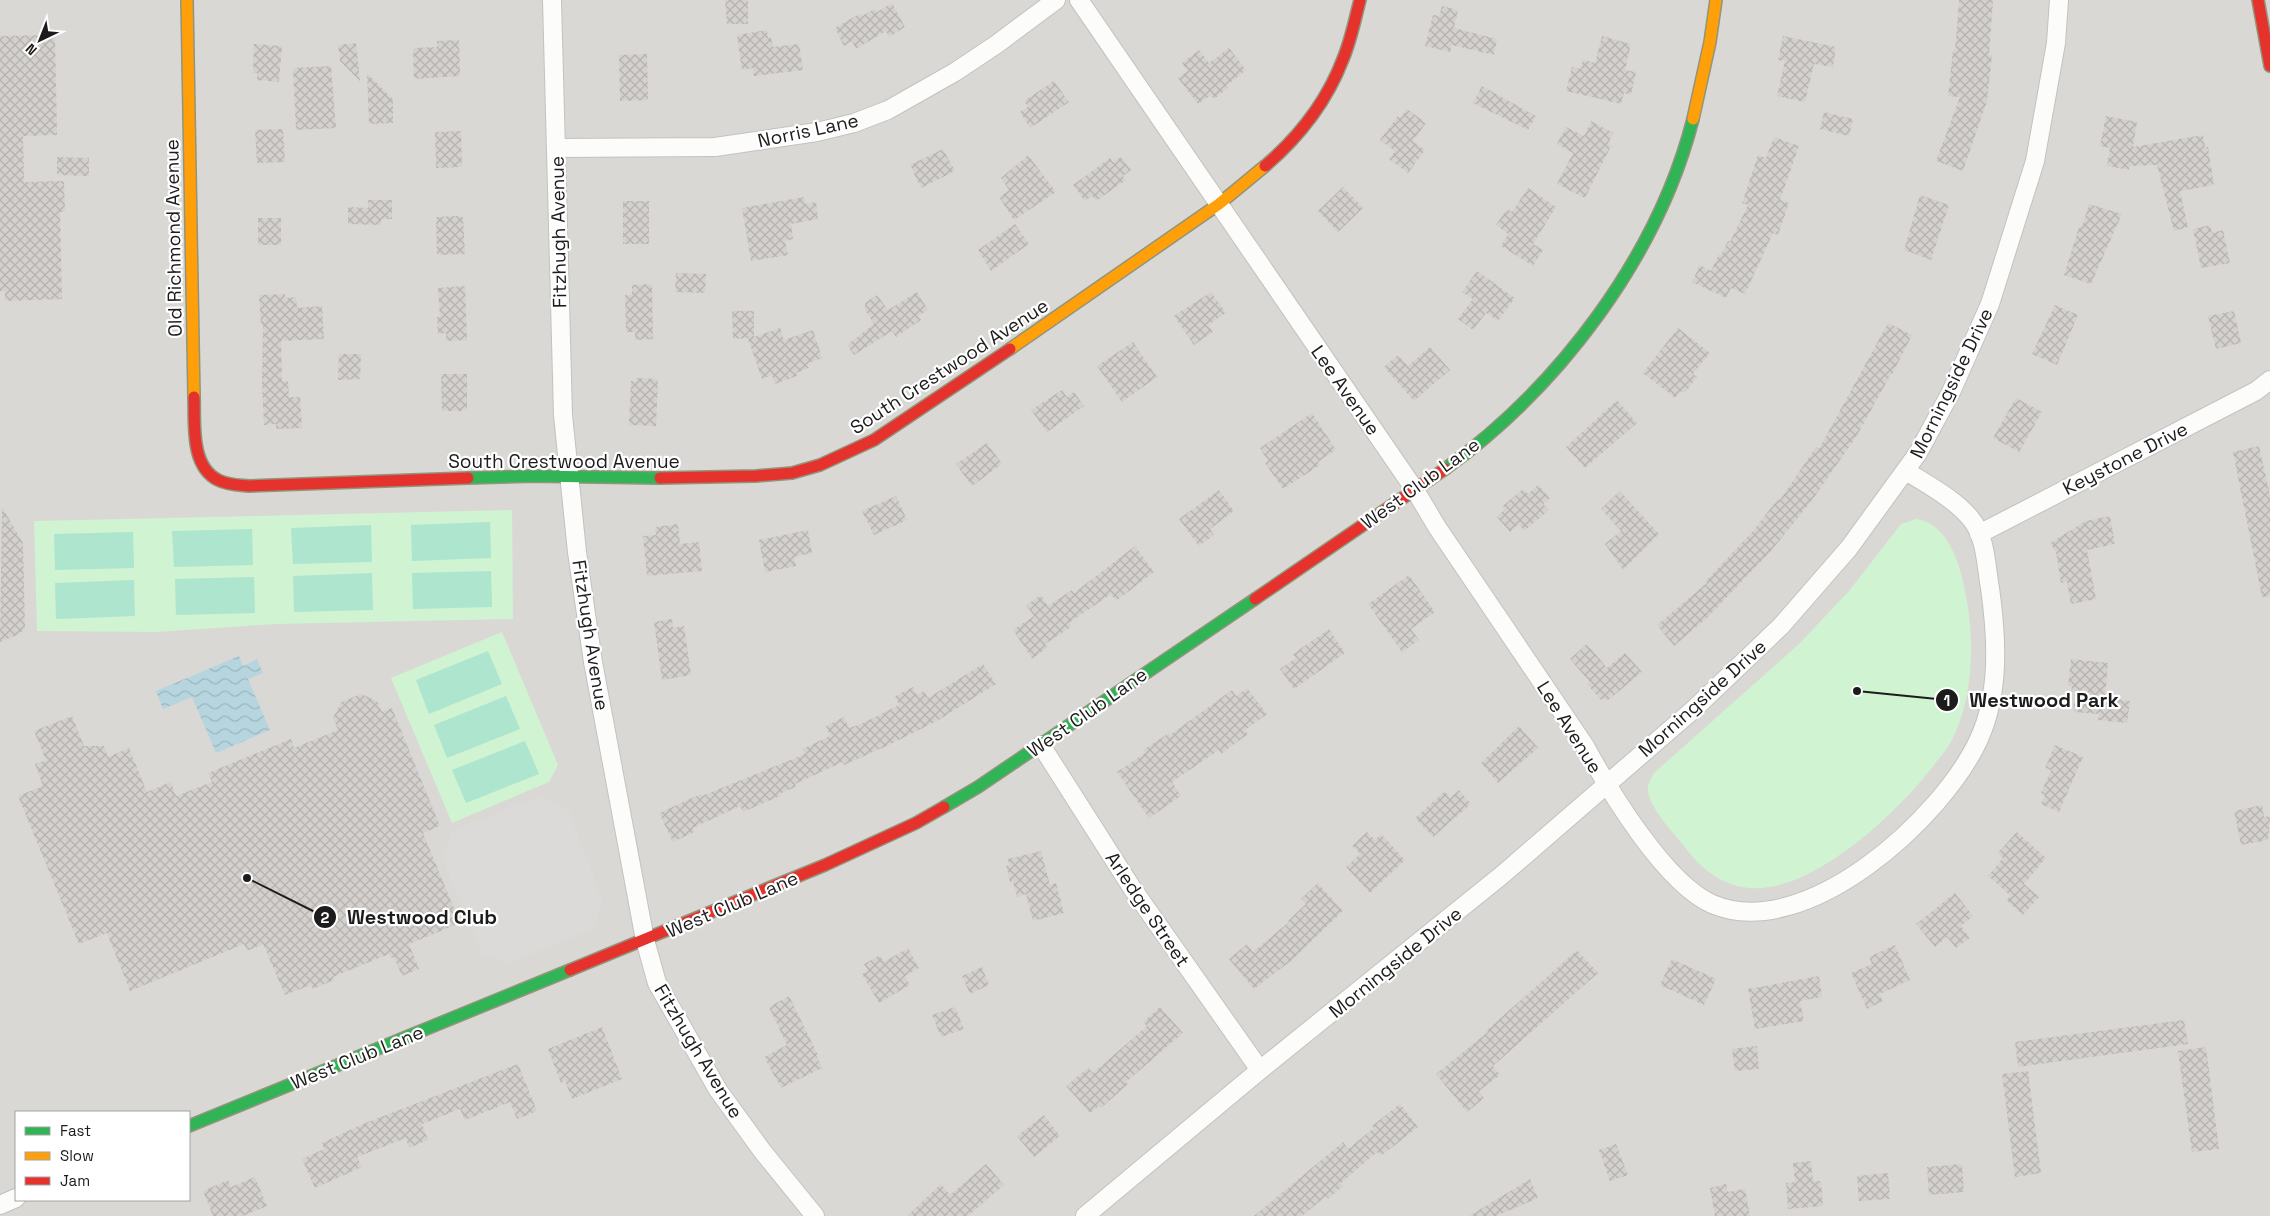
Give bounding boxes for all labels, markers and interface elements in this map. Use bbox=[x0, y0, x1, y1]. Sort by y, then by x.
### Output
north arrow bbox=[15, 15, 65, 65]
text: N bbox=[22, 40, 41, 59]
street label: Norris Lane bbox=[755, 108, 861, 153]
street label: Old Richmond Avenue bbox=[159, 139, 188, 337]
street label: Fitzhugh Avenue bbox=[545, 156, 572, 308]
street label: South Crestwood Avenue bbox=[845, 293, 1053, 440]
street label: Morningside Drive bbox=[1904, 304, 1999, 462]
street label: Lee Avenue bbox=[1305, 340, 1386, 440]
street label: Keystone Drive bbox=[2058, 416, 2192, 501]
street label: West Club Lane bbox=[1356, 432, 1485, 535]
street label: South Crestwood Avenue bbox=[448, 449, 680, 474]
street label: Fitzhugh Avenue bbox=[566, 558, 615, 712]
street label: Morningside Drive bbox=[1633, 634, 1772, 763]
street label: West Club Lane bbox=[1022, 662, 1152, 763]
street label: Lee Avenue bbox=[1531, 676, 1608, 778]
callout: Westwood Park bbox=[1934, 683, 2129, 718]
text: Westwood Park bbox=[1969, 687, 2119, 713]
text: 1 bbox=[1944, 691, 1950, 710]
street label: Arledge Street bbox=[1100, 847, 1195, 972]
street label: West Club Lane bbox=[662, 865, 802, 943]
callout: Westwood Club bbox=[312, 900, 507, 935]
street label: Morningside Drive bbox=[1324, 901, 1467, 1024]
text: Westwood Club bbox=[347, 904, 497, 930]
text: 2 bbox=[321, 908, 330, 927]
street label: Fitzhugh Avenue bbox=[649, 980, 748, 1123]
street label: West Club Lane bbox=[287, 1019, 427, 1095]
legend bbox=[15, 1111, 190, 1201]
text: Fast bbox=[60, 1121, 91, 1140]
text: Slow bbox=[60, 1146, 94, 1165]
text: Jam bbox=[60, 1171, 90, 1190]

